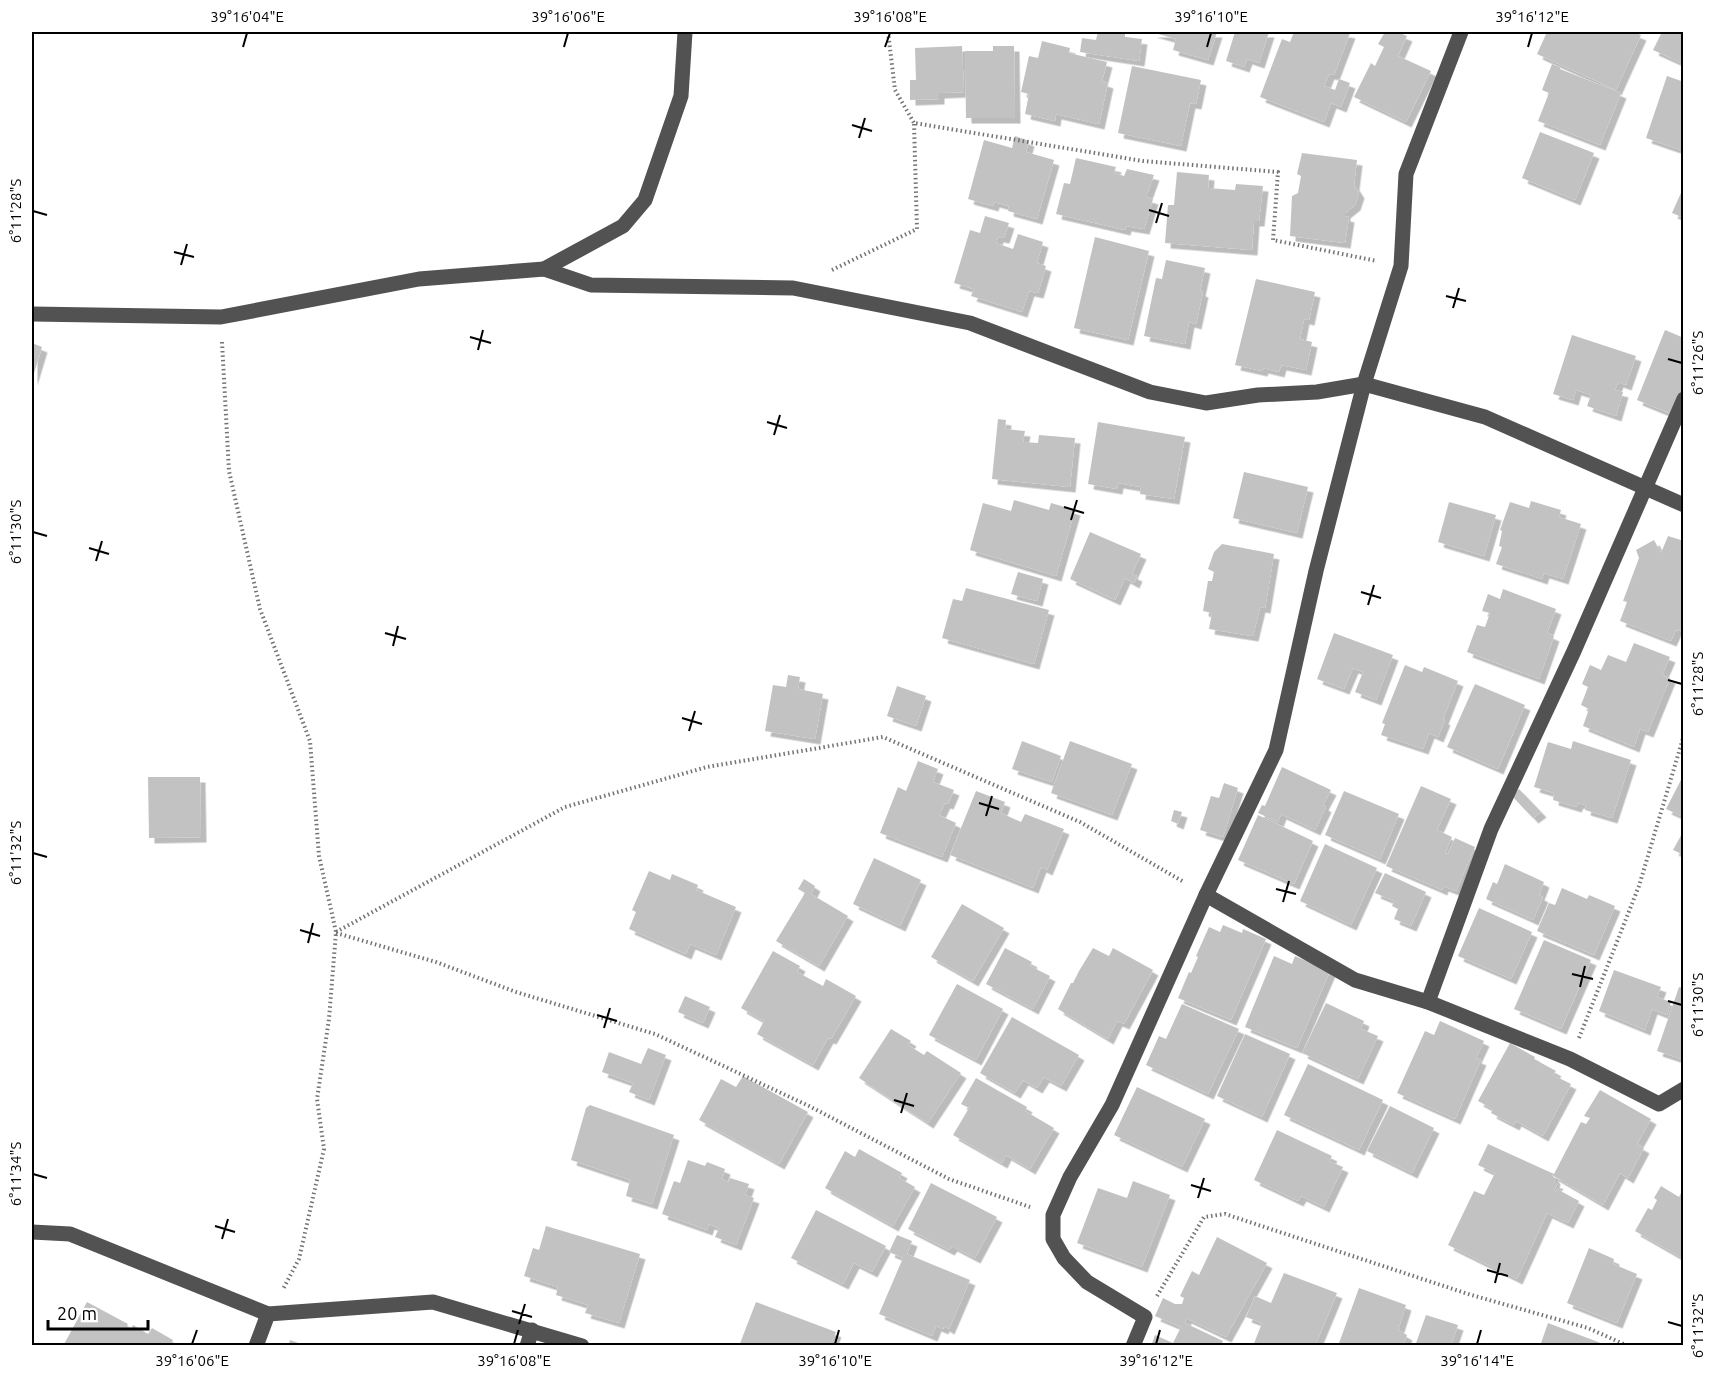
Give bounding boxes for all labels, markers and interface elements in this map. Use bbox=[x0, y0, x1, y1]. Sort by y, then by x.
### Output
text: 39°16'04"E bbox=[210, 8, 284, 25]
text: 39°16'06"E bbox=[531, 8, 605, 25]
text: 39°16'08"E bbox=[853, 8, 927, 25]
text: 39°16'10"E bbox=[1174, 8, 1248, 25]
text: 39°16'12"E bbox=[1495, 8, 1569, 25]
text: 6°11'28"S bbox=[7, 179, 24, 243]
text: 6°11'26"S bbox=[1689, 331, 1706, 395]
text: 6°11'30"S bbox=[7, 500, 24, 564]
text: 6°11'28"S bbox=[1689, 652, 1706, 716]
text: 6°11'32"S bbox=[7, 821, 24, 885]
text: 6°11'30"S bbox=[1689, 973, 1706, 1037]
text: 6°11'34"S bbox=[7, 1142, 24, 1206]
scale bar bbox=[48, 1293, 148, 1331]
text: 6°11'32"S bbox=[1689, 1294, 1706, 1358]
text: 20 m bbox=[57, 1303, 97, 1323]
text: 39°16'06"E bbox=[155, 1352, 229, 1369]
text: 39°16'08"E bbox=[477, 1352, 551, 1369]
text: 39°16'10"E bbox=[798, 1352, 872, 1369]
text: 39°16'12"E bbox=[1119, 1352, 1193, 1369]
text: 39°16'14"E bbox=[1440, 1352, 1514, 1369]

